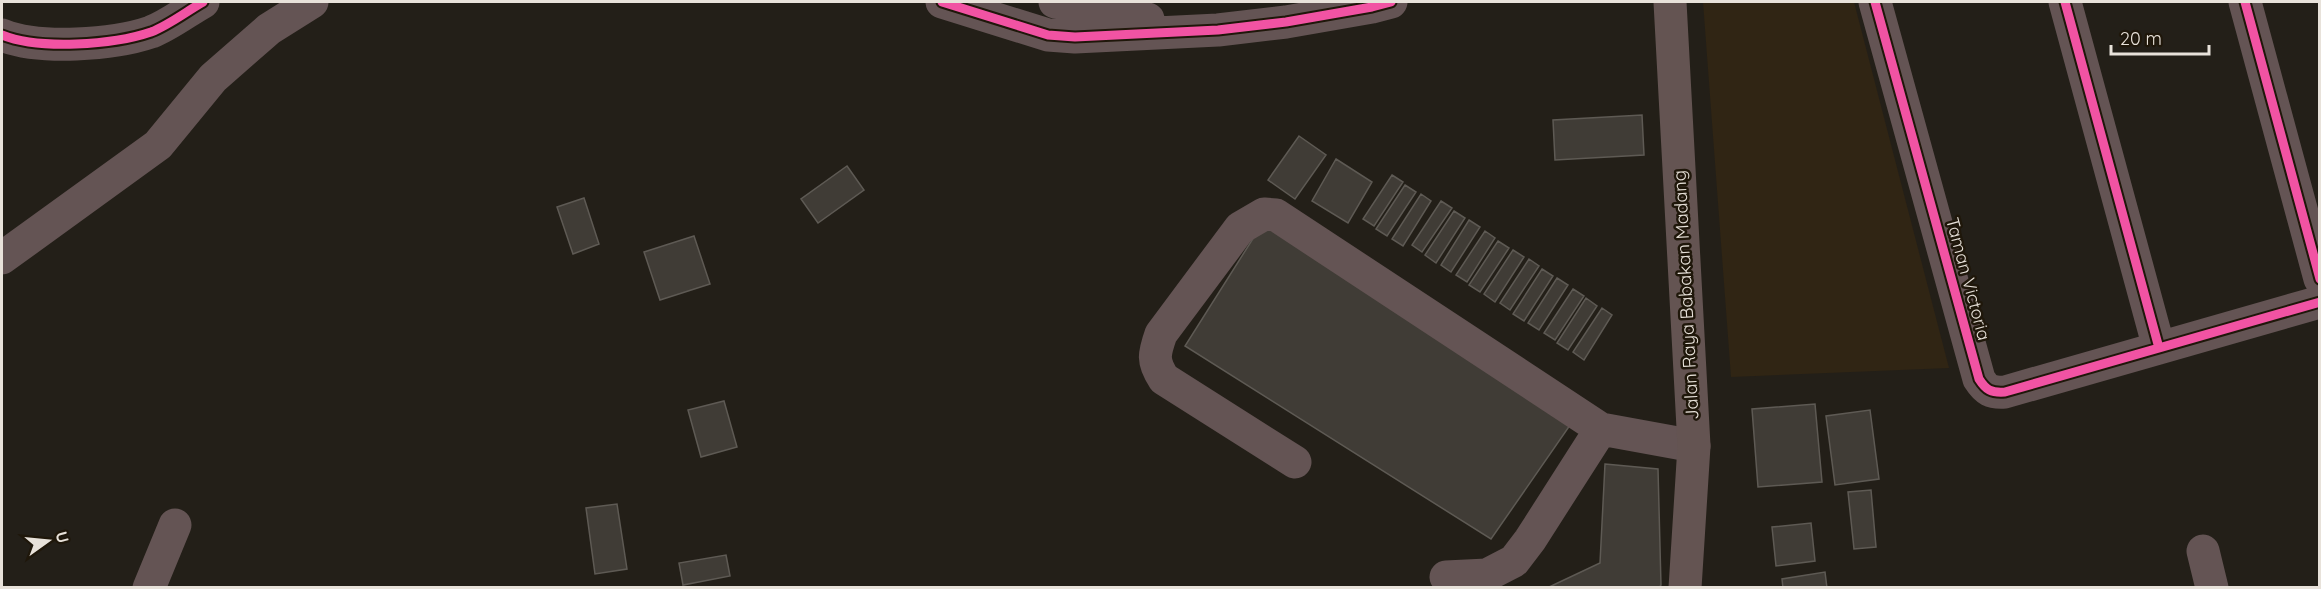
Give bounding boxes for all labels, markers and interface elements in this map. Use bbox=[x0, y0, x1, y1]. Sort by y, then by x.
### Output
scale bar bbox=[2111, 18, 2208, 56]
text: 20 m bbox=[2120, 27, 2162, 50]
street label: Jalan Raya Babakan Madang bbox=[1667, 170, 1704, 421]
street label: Taman Victoria bbox=[1941, 215, 1996, 343]
north arrow bbox=[18, 511, 78, 571]
text: U bbox=[51, 529, 74, 545]

